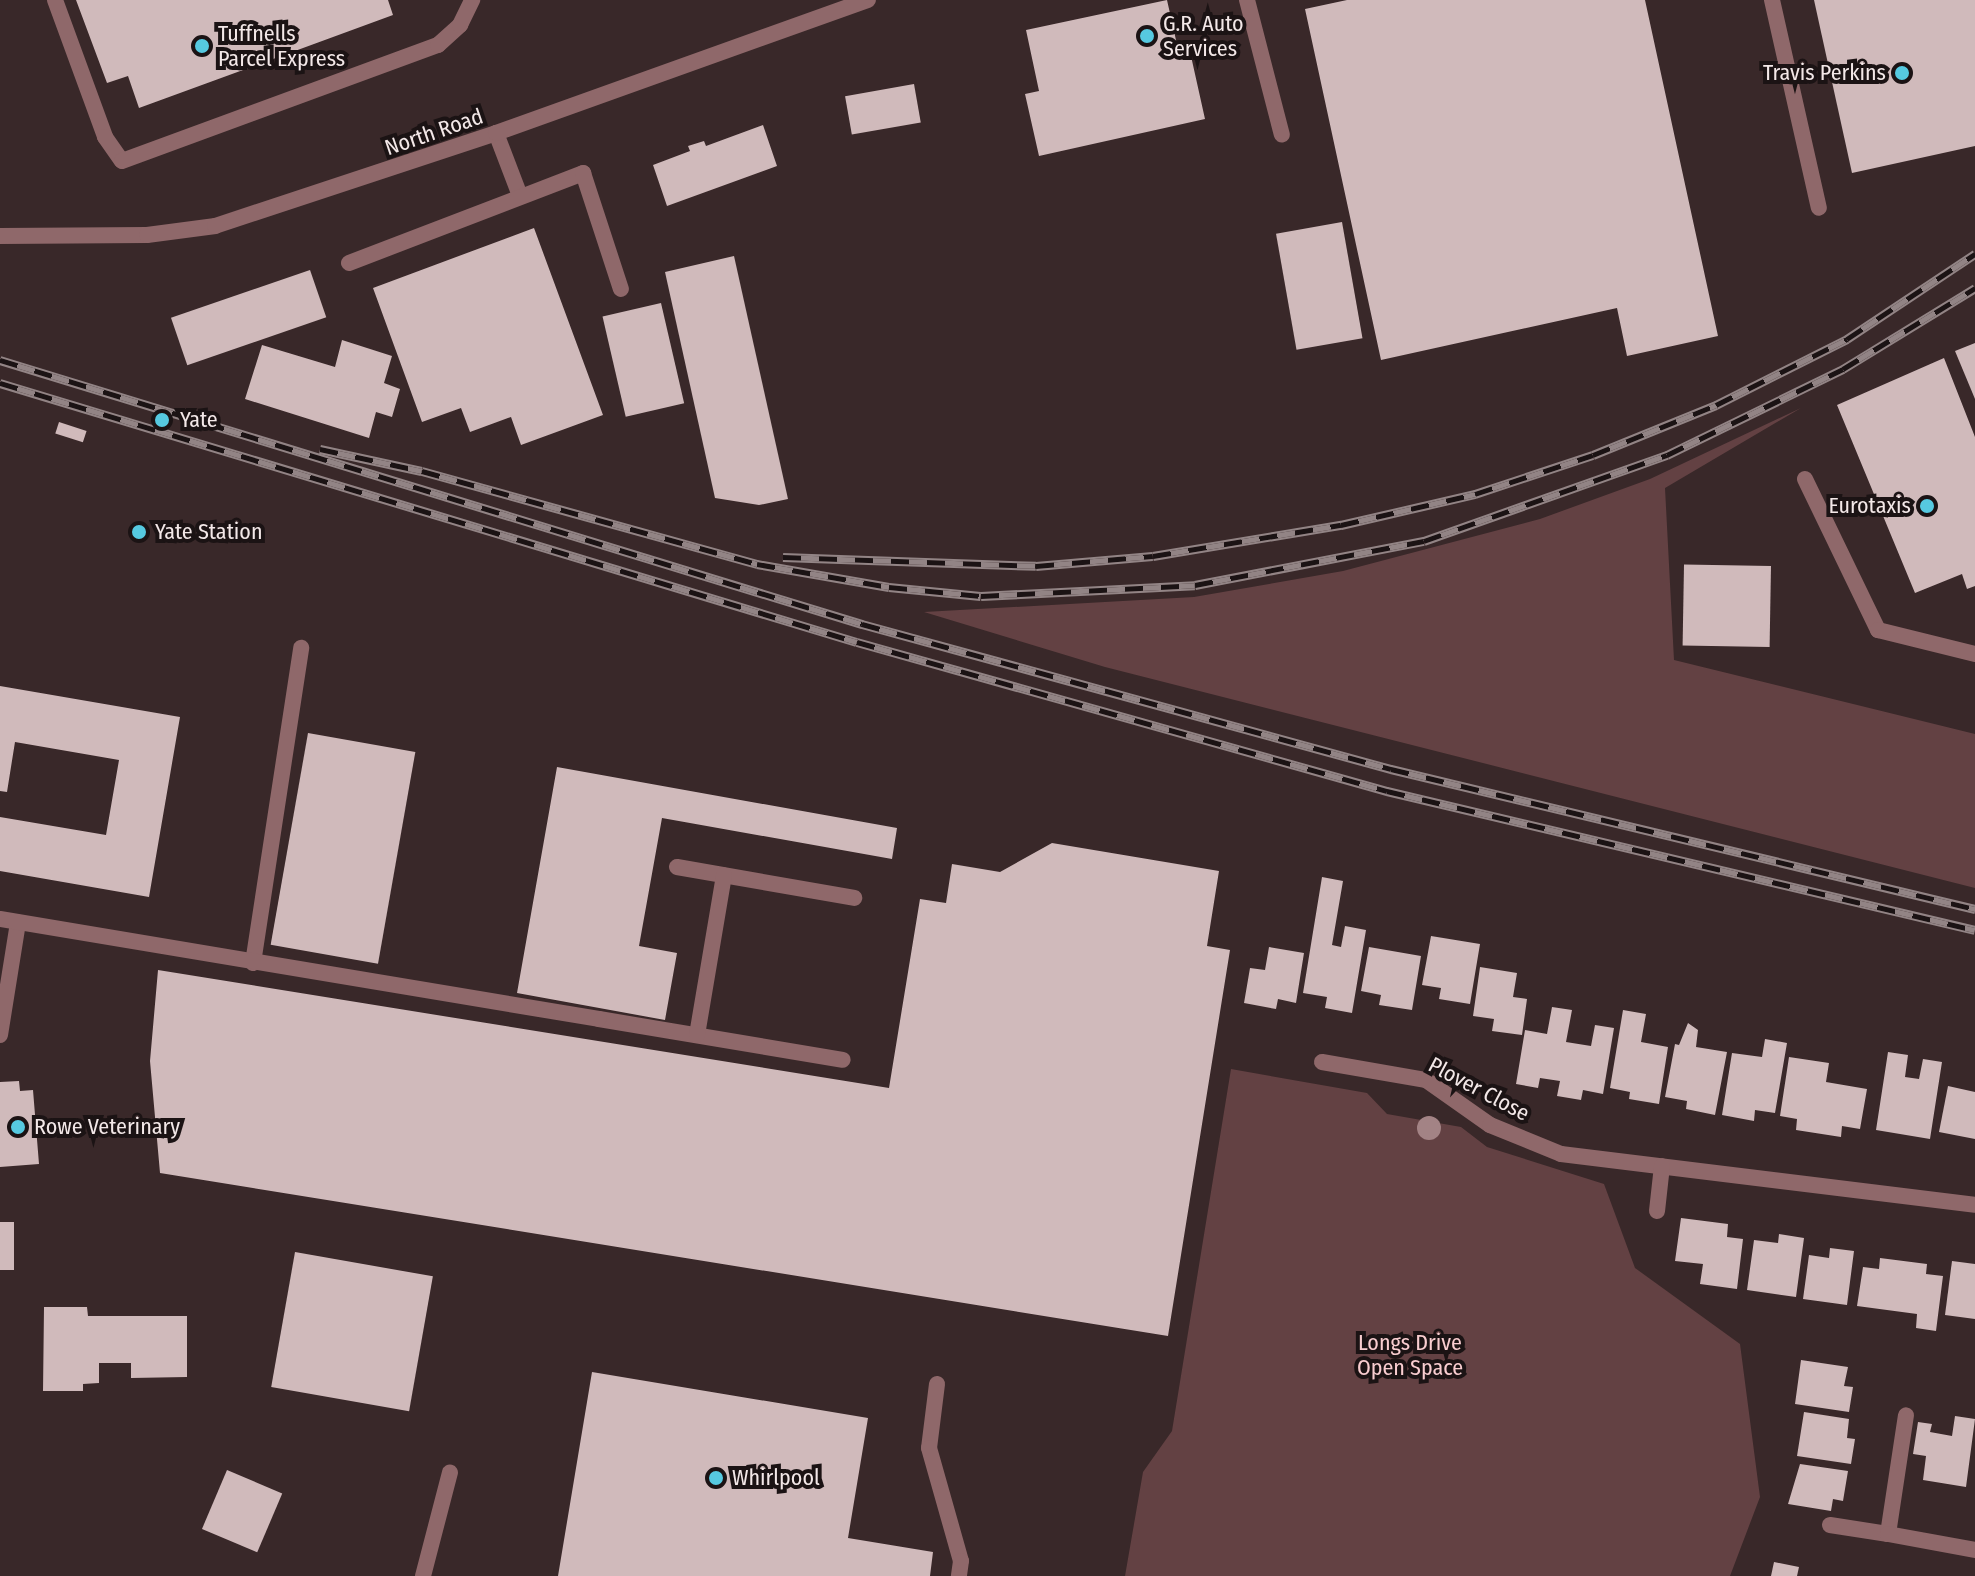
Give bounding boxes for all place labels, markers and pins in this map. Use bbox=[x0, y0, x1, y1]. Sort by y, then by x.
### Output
place label: G.R. Auto Services bbox=[1163, 10, 1244, 62]
place label: Tuffnells Parcel Express bbox=[218, 20, 345, 72]
marker: G.R. Auto Services bbox=[1138, 27, 1156, 45]
marker: Tuffnells Parcel Express bbox=[193, 37, 211, 55]
place label: Travis Perkins bbox=[1763, 60, 1886, 86]
marker: Travis Perkins bbox=[1893, 64, 1911, 82]
place label: Yate bbox=[180, 407, 218, 433]
marker: Yate bbox=[151, 409, 173, 431]
place label: Eurotaxis bbox=[1828, 493, 1911, 519]
marker: Eurotaxis bbox=[1918, 497, 1936, 515]
place label: Yate Station bbox=[155, 519, 263, 545]
marker: Yate Station bbox=[130, 523, 148, 541]
place label: Rowe Veterinary bbox=[34, 1114, 180, 1140]
marker: Rowe Veterinary bbox=[9, 1118, 27, 1136]
place label: Whirlpool bbox=[732, 1465, 820, 1491]
marker: Whirlpool bbox=[707, 1469, 725, 1487]

